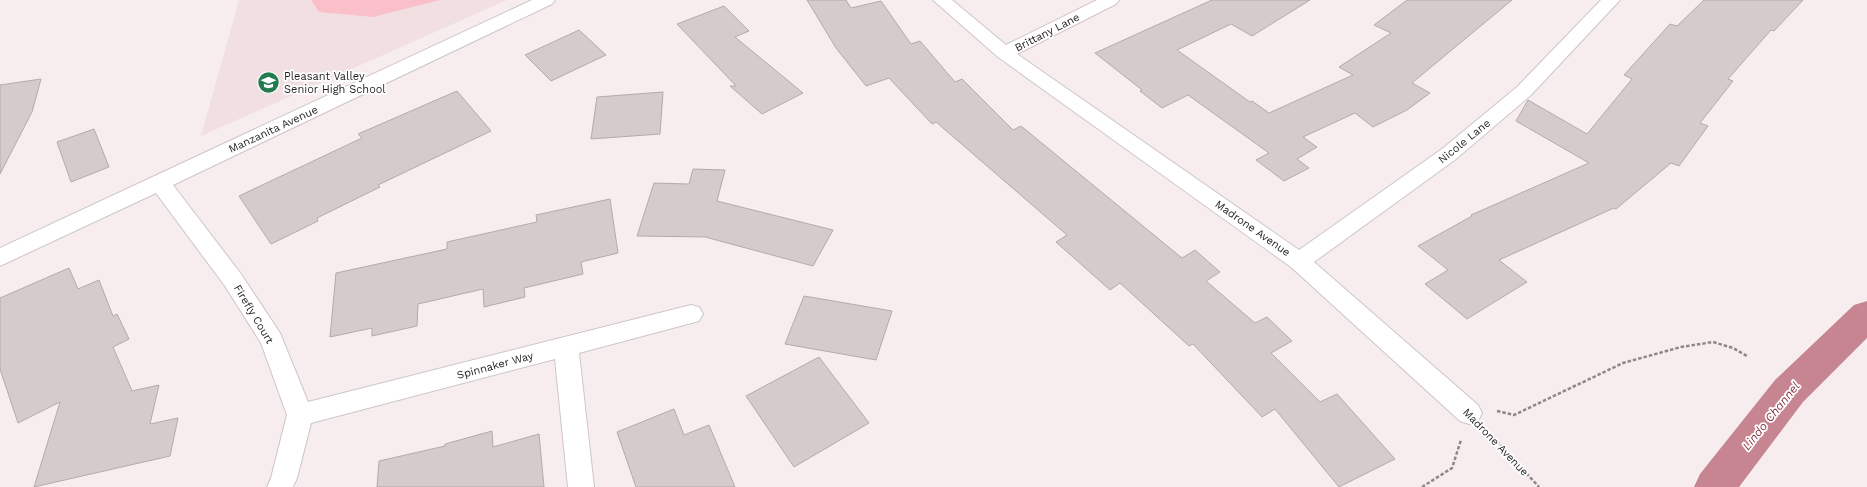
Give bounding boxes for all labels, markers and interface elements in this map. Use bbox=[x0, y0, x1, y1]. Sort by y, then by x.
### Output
street label: Brittany Lane bbox=[1013, 11, 1082, 54]
school or university icon: Pleasant Valley Senior High School bbox=[256, 69, 282, 95]
place label: Pleasant Valley Senior High School bbox=[284, 70, 386, 96]
street label: Manzanita Avenue bbox=[227, 103, 320, 156]
street label: Nicole Lane bbox=[1436, 116, 1493, 166]
street label: Madrone Avenue bbox=[1213, 198, 1293, 259]
street label: Firefly Court bbox=[231, 282, 276, 346]
street label: Spinnaker Way bbox=[456, 349, 535, 382]
water label: Lindo Channel bbox=[1739, 379, 1803, 453]
street label: Madrone Avenue bbox=[1460, 406, 1531, 479]

